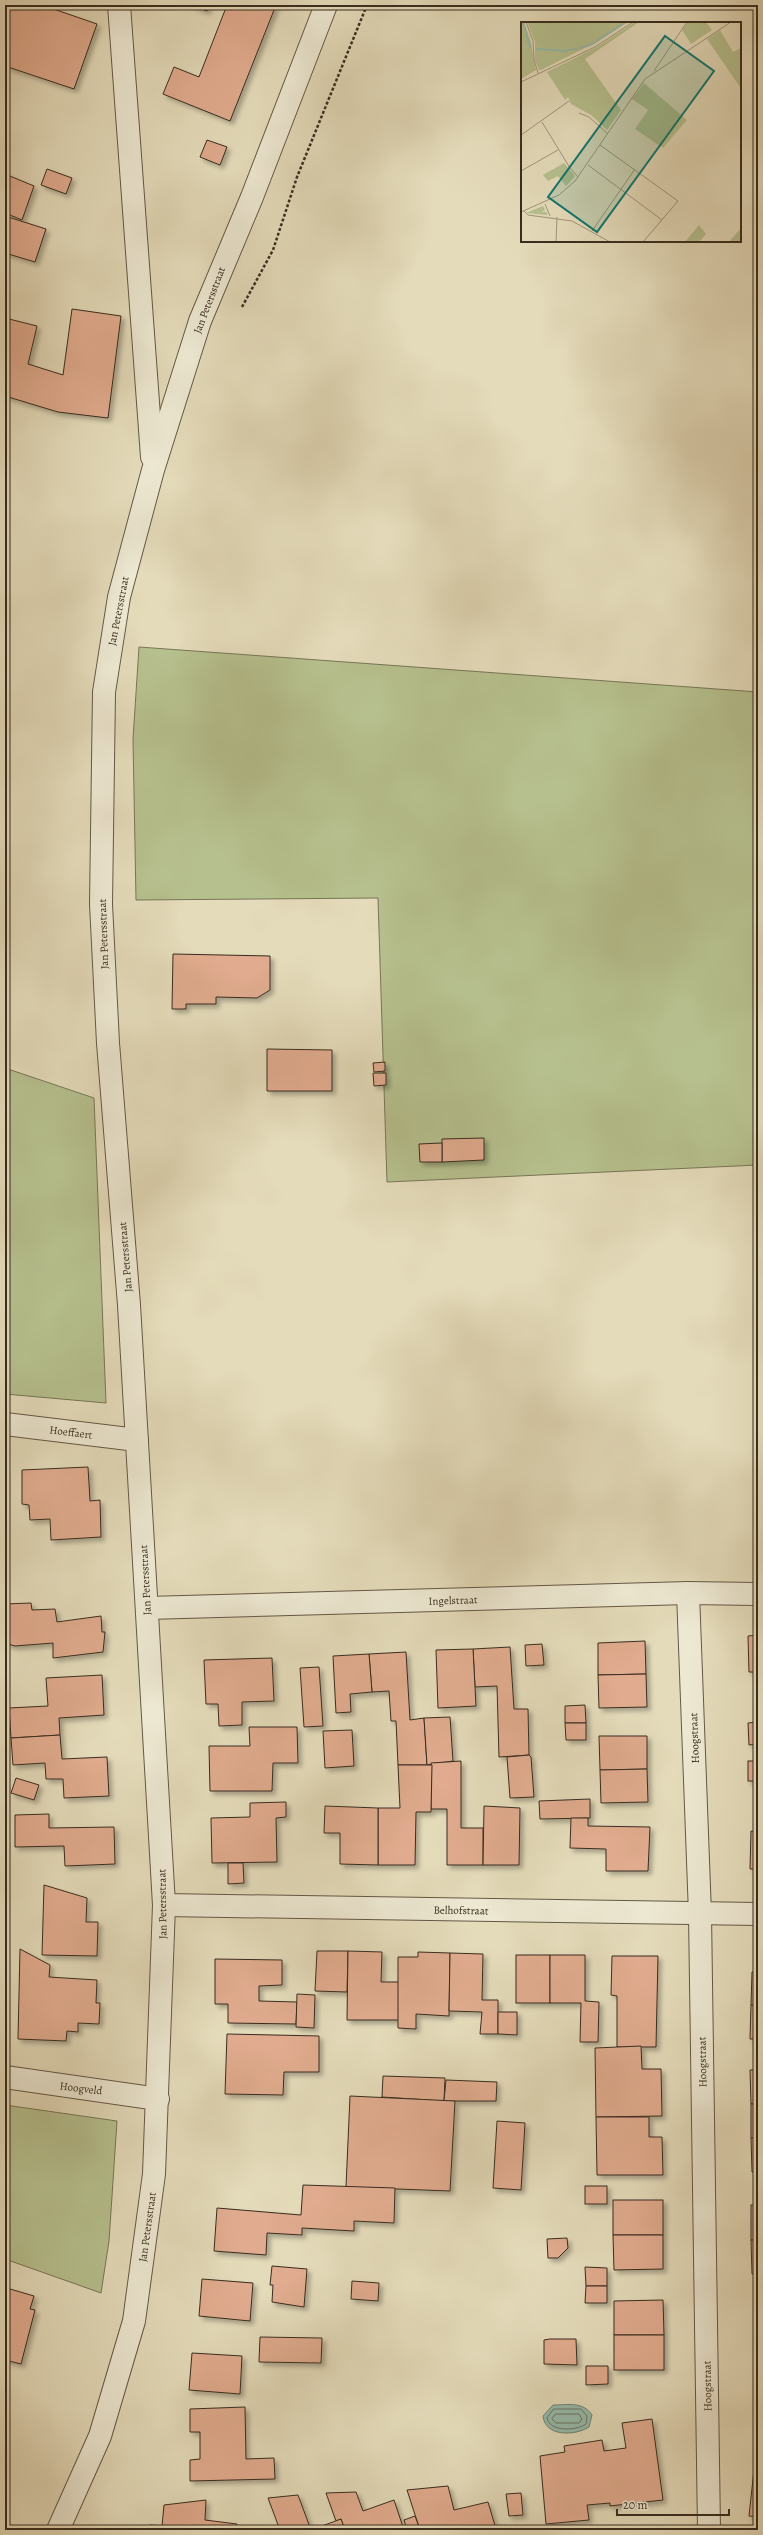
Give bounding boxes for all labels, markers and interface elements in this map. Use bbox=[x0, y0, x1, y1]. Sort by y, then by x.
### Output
inset map bbox=[521, 22, 741, 242]
street label: Jan Petersstraat bbox=[190, 264, 229, 336]
street label: Jan Petersstraat bbox=[104, 575, 133, 647]
street label: Jan Petersstraat bbox=[95, 898, 112, 969]
street label: Jan Petersstraat bbox=[115, 1221, 136, 1293]
street label: Hoeffaert bbox=[49, 1422, 94, 1443]
street label: Jan Petersstraat bbox=[136, 1544, 155, 1615]
street label: Ingelstraat bbox=[428, 1592, 478, 1609]
street label: Hoogstraat bbox=[686, 1712, 703, 1764]
street label: Jan Petersstraat bbox=[154, 1868, 171, 1939]
street label: Belhofstraat bbox=[433, 1903, 489, 1918]
street label: Hoogstraat bbox=[695, 2036, 710, 2087]
street label: Hoogveld bbox=[59, 2078, 103, 2099]
street label: Jan Petersstraat bbox=[135, 2191, 160, 2263]
street label: Hoogstraat bbox=[700, 2360, 715, 2411]
scale bar bbox=[617, 2491, 729, 2517]
text: 20 m bbox=[623, 2497, 647, 2513]

